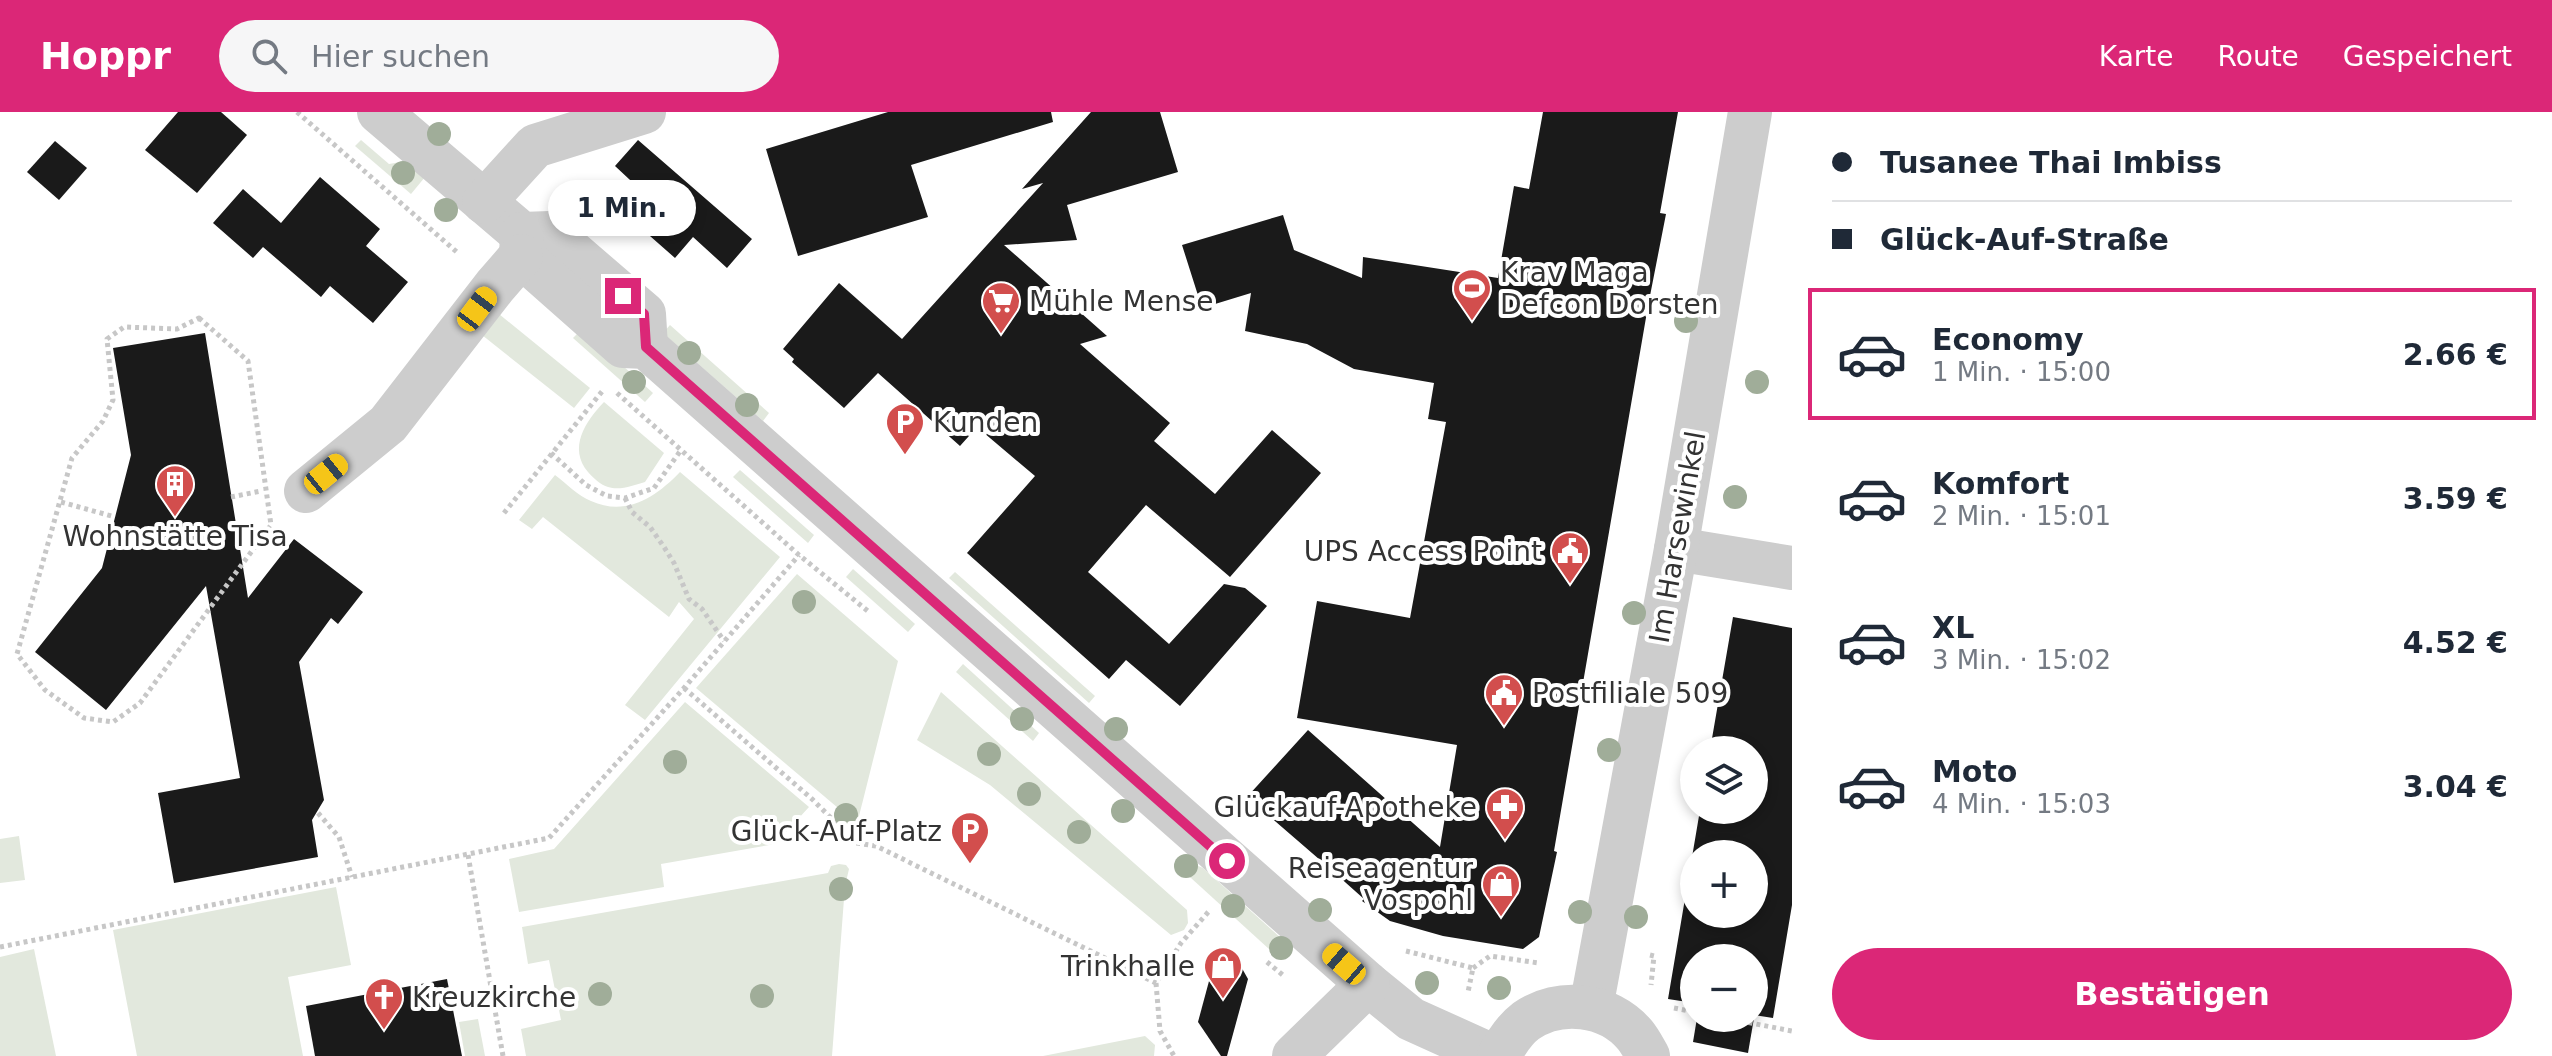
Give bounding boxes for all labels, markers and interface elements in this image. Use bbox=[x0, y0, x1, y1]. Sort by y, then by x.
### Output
search box bbox=[219, 20, 779, 92]
text: Hoppr bbox=[40, 34, 171, 78]
icon: search bbox=[247, 34, 291, 78]
text: Hier suchen bbox=[311, 39, 490, 74]
text: Karte bbox=[2099, 40, 2174, 73]
text: Route bbox=[2218, 40, 2299, 73]
text: Gespeichert bbox=[2343, 40, 2512, 73]
text: Tusanee Thai Imbiss bbox=[1880, 145, 2222, 180]
callout: 1 Min. bbox=[549, 180, 697, 236]
text: 1 Min. bbox=[577, 193, 667, 223]
text: Glück-Auf-Straße bbox=[1880, 222, 2169, 257]
place label: Krav Maga Defcon Dorsten bbox=[1500, 256, 1719, 321]
sports icon: Krav Maga Defcon Dorsten bbox=[1451, 267, 1493, 322]
route end bbox=[605, 278, 641, 314]
supermarket icon: Mühle Mense bbox=[980, 280, 1022, 335]
car bbox=[453, 283, 501, 335]
place label: Mühle Mense bbox=[1029, 285, 1214, 318]
icon: car bbox=[1836, 318, 1908, 390]
text: Economy bbox=[1932, 322, 2084, 357]
text: 2.66 € bbox=[2403, 337, 2508, 372]
text: 1 Min. · 15:00 bbox=[1932, 357, 2111, 387]
parking icon: Kunden bbox=[884, 401, 926, 456]
place label: Kunden bbox=[933, 406, 1038, 439]
street label: Im Harsewinkel bbox=[1643, 429, 1712, 646]
car bbox=[300, 450, 352, 498]
icon: car bbox=[1836, 462, 1908, 534]
building icon: Wohnstätte Tisa bbox=[154, 463, 196, 518]
text: Komfort bbox=[1932, 466, 2069, 501]
text: 3.59 € bbox=[2403, 481, 2508, 516]
text: 2 Min. · 15:01 bbox=[1932, 501, 2111, 531]
place label: Wohnstätte Tisa bbox=[62, 520, 288, 553]
public building icon: UPS Access Point bbox=[1549, 530, 1591, 585]
place label: UPS Access Point bbox=[1304, 535, 1542, 568]
icon: car bbox=[1836, 606, 1908, 678]
text: XL bbox=[1932, 610, 1974, 645]
text: 4.52 € bbox=[2403, 625, 2508, 660]
text: 3 Min. · 15:02 bbox=[1932, 645, 2111, 675]
public building icon: Postfiliale 509 bbox=[1483, 672, 1525, 727]
place label: Postfiliale 509 bbox=[1532, 677, 1728, 710]
map controls bbox=[1680, 736, 1768, 1032]
button: layers bbox=[1680, 736, 1768, 824]
icon: car bbox=[1836, 750, 1908, 822]
text: Moto bbox=[1932, 754, 2017, 789]
text: 3.04 € bbox=[2403, 769, 2508, 804]
pharmacy icon: Glückauf-Apotheke bbox=[1484, 786, 1526, 841]
text: 4 Min. · 15:03 bbox=[1932, 789, 2111, 819]
place label: Glückauf-Apotheke bbox=[1213, 791, 1477, 824]
parking icon: Glück-Auf-Platz bbox=[949, 810, 991, 865]
place label: Glück-Auf-Platz bbox=[731, 815, 942, 848]
button: + bbox=[1680, 840, 1768, 928]
route start bbox=[1209, 843, 1245, 879]
place label: Reiseagentur Vospohl bbox=[1288, 852, 1473, 917]
shop icon: Reiseagentur Vospohl bbox=[1480, 863, 1522, 918]
car bbox=[1318, 939, 1370, 989]
button: − bbox=[1680, 944, 1768, 1032]
shop icon: Trinkhalle bbox=[1202, 945, 1244, 1000]
button: Bestätigen bbox=[1832, 948, 2512, 1040]
place label: Trinkhalle bbox=[1060, 950, 1195, 983]
church icon: Kreuzkirche bbox=[363, 976, 405, 1031]
place label: Kreuzkirche bbox=[412, 981, 576, 1014]

